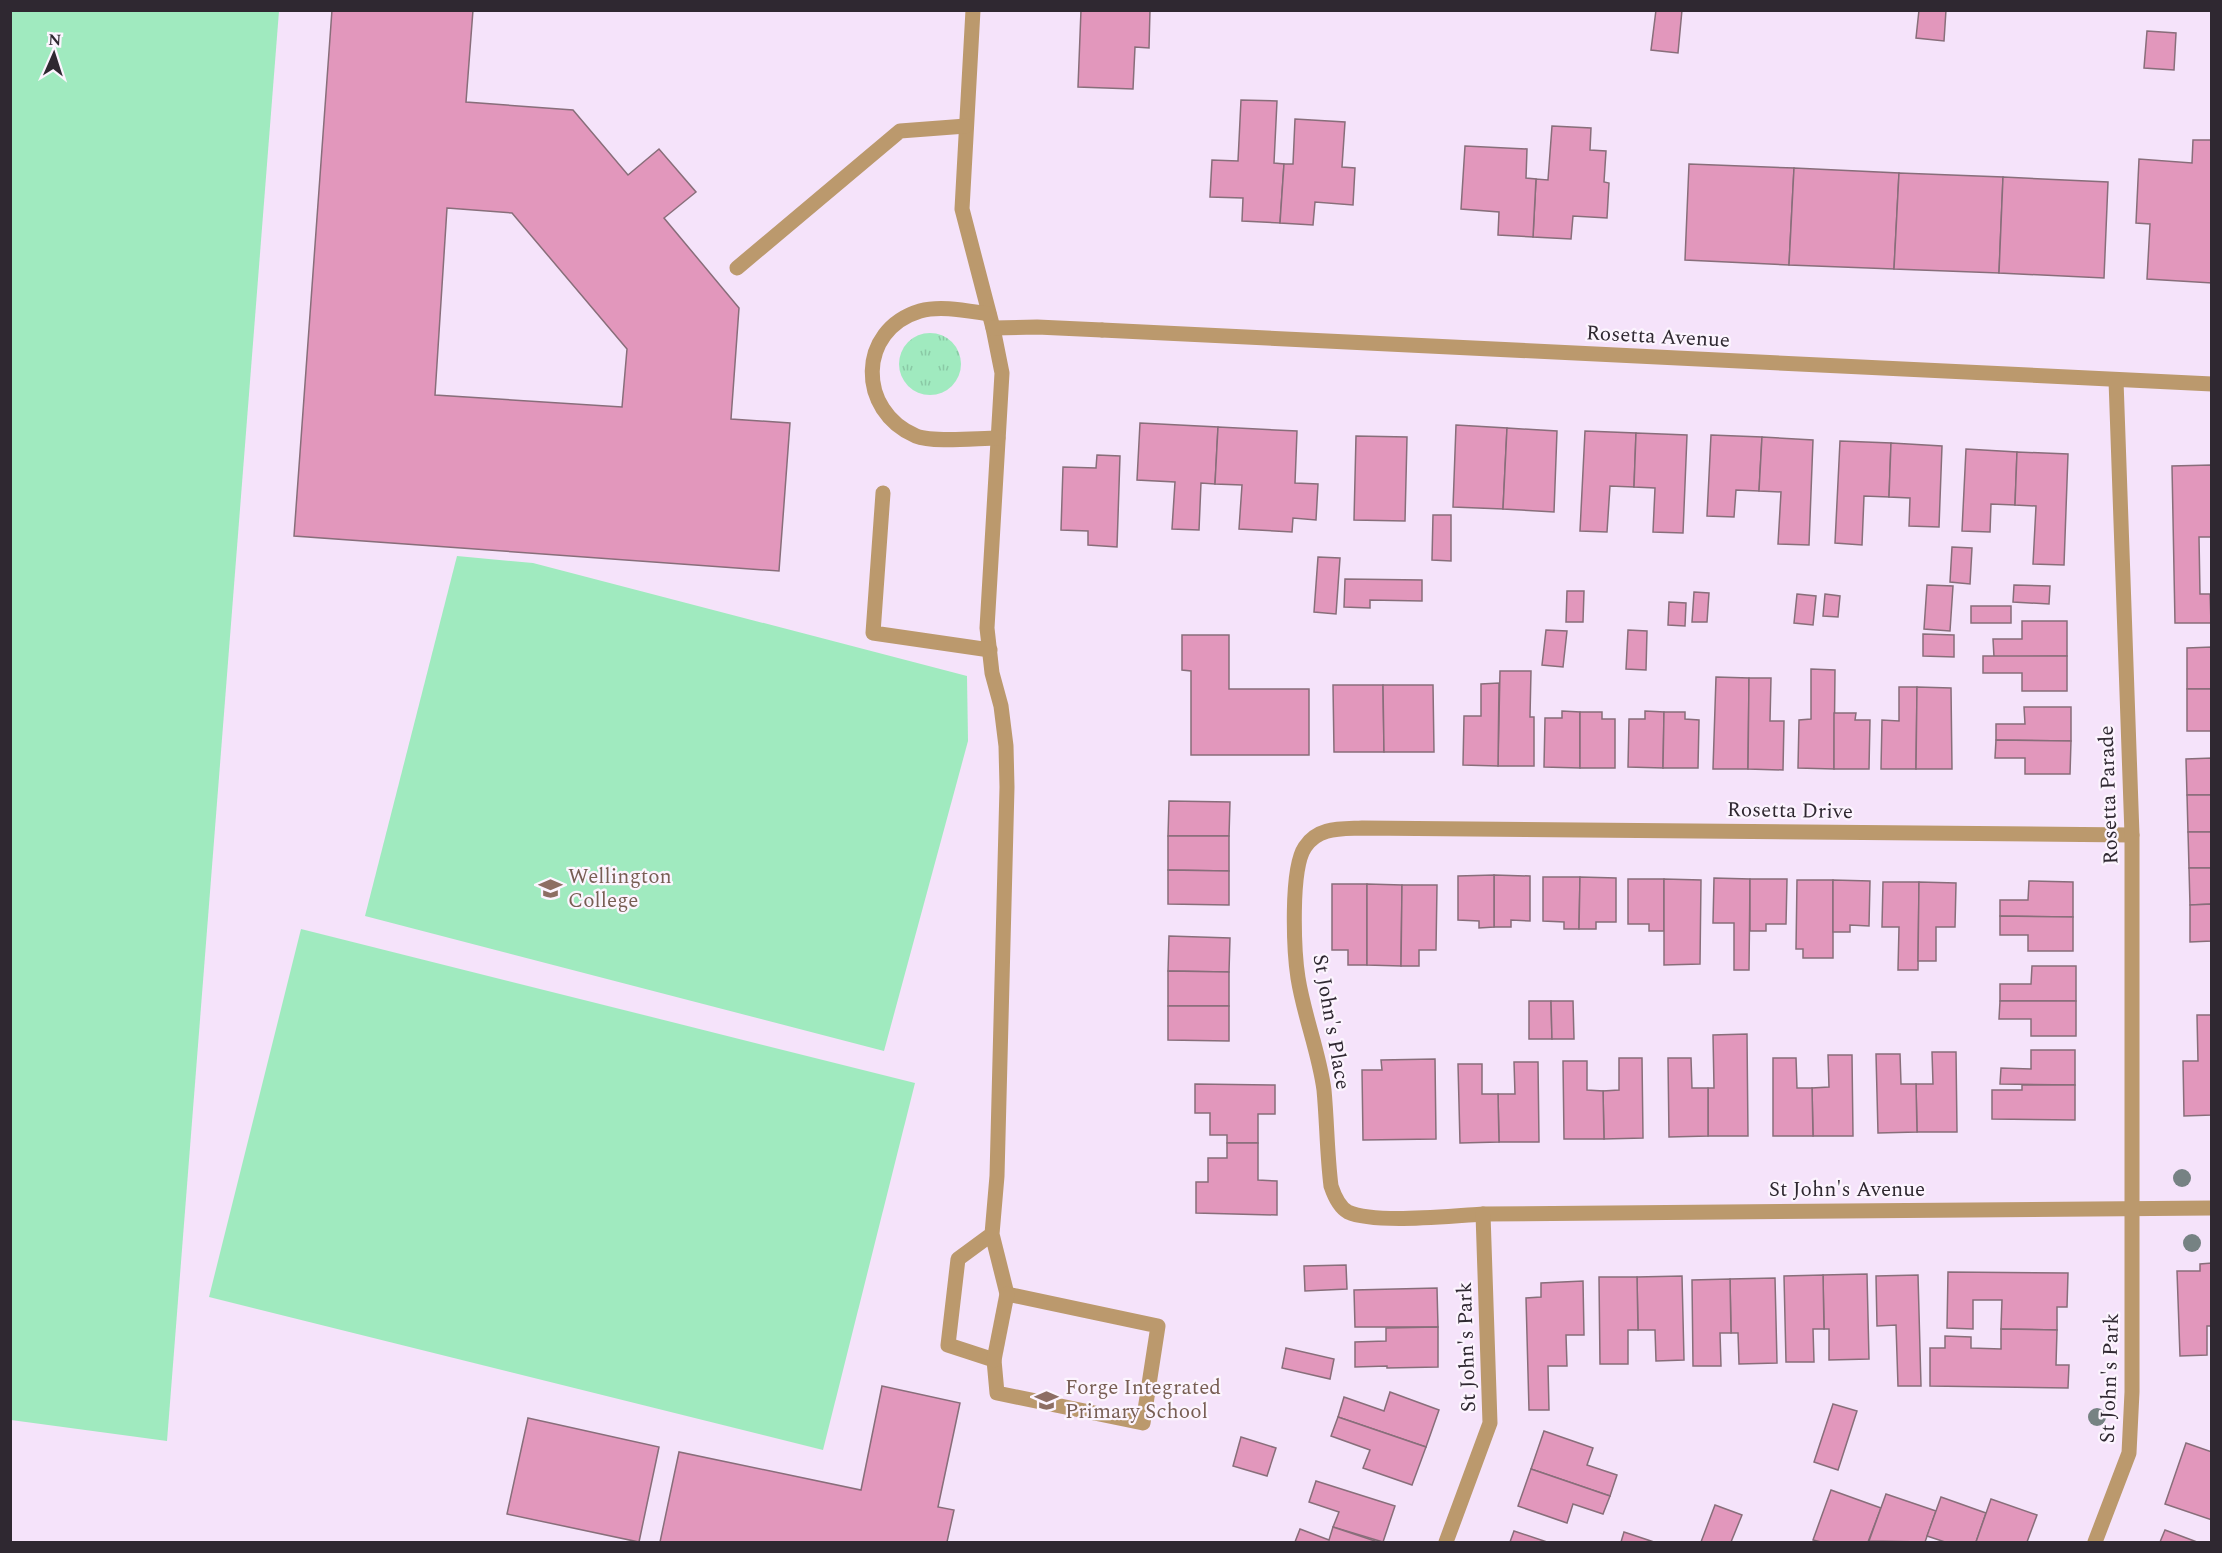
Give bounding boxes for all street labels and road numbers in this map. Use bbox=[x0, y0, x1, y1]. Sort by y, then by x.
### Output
street label: Rosetta Avenue bbox=[1585, 317, 1731, 357]
street label: Rosetta Parade bbox=[2091, 725, 2127, 865]
street label: Rosetta Drive bbox=[1727, 794, 1853, 828]
street label: St John's Place bbox=[1303, 952, 1359, 1092]
street label: St John's Avenue bbox=[1769, 1174, 1925, 1206]
street label: St John's Park bbox=[1449, 1281, 1485, 1413]
street label: St John's Park bbox=[2092, 1312, 2128, 1444]

